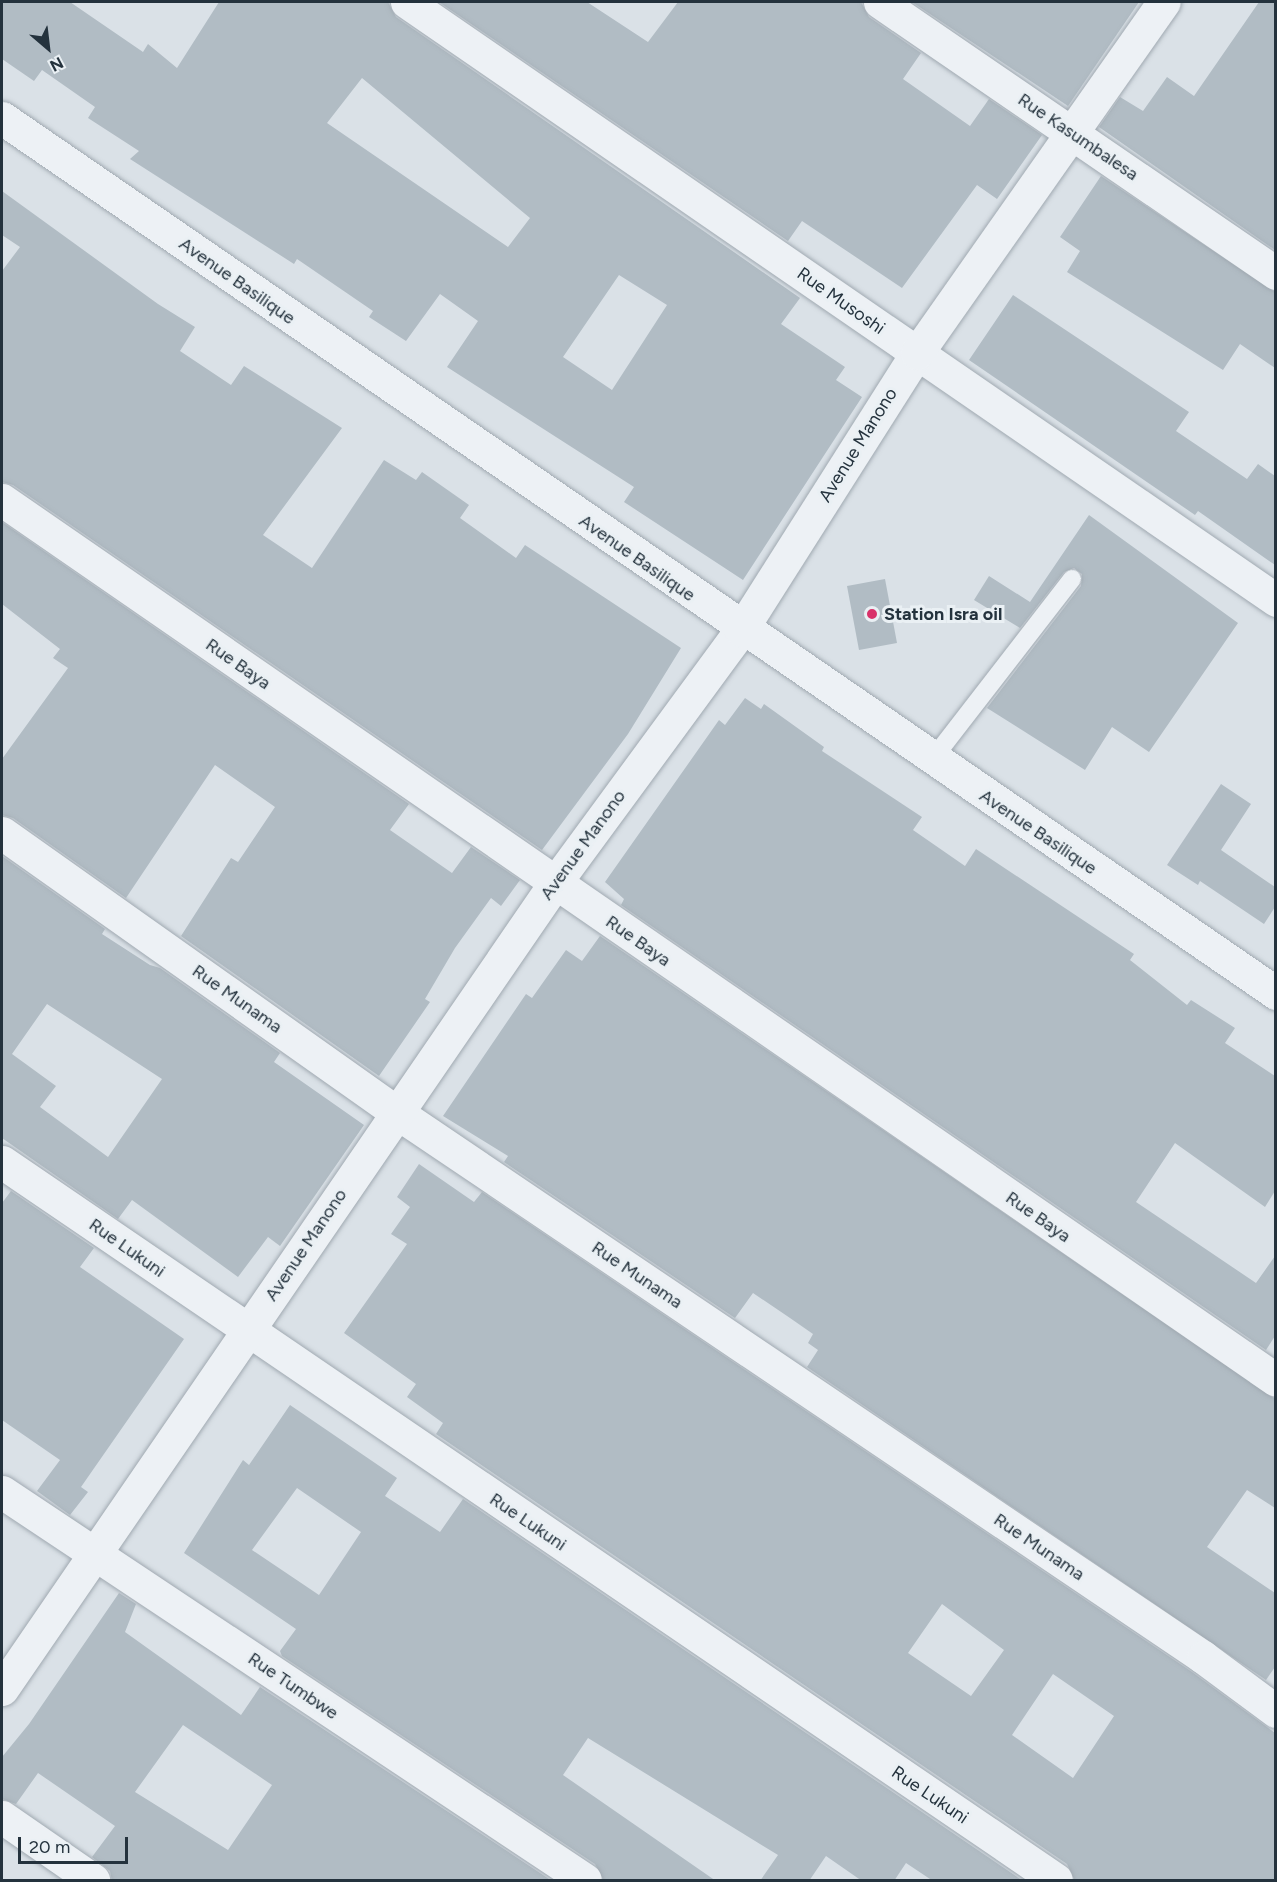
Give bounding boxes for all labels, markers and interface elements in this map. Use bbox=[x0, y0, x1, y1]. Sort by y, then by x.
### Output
north arrow bbox=[18, 18, 78, 78]
text: N bbox=[47, 53, 67, 76]
street label: Rue Kasumbalesa bbox=[1014, 89, 1142, 185]
street label: Avenue Basilique bbox=[175, 233, 299, 329]
street label: Rue Musoshi bbox=[793, 263, 889, 339]
street label: Avenue Manono bbox=[814, 384, 902, 506]
street label: Avenue Basilique bbox=[575, 510, 699, 606]
place label: Station Isra oil bbox=[884, 603, 1002, 625]
marker: Station Isra oil bbox=[865, 607, 879, 621]
street label: Rue Baya bbox=[201, 634, 275, 694]
street label: Avenue Basilique bbox=[975, 785, 1101, 879]
street label: Avenue Manono bbox=[536, 786, 630, 904]
street label: Rue Baya bbox=[601, 911, 675, 971]
street label: Rue Munama bbox=[188, 960, 286, 1038]
street label: Avenue Manono bbox=[261, 1185, 351, 1305]
street label: Rue Baya bbox=[1001, 1187, 1075, 1247]
street label: Rue Lukuni bbox=[85, 1214, 169, 1282]
street label: Rue Munama bbox=[588, 1237, 686, 1313]
street label: Rue Lukuni bbox=[485, 1488, 571, 1556]
street label: Rue Munama bbox=[990, 1509, 1088, 1585]
street label: Rue Tumbwe bbox=[244, 1648, 342, 1724]
street label: Rue Lukuni bbox=[887, 1761, 973, 1829]
scale bar bbox=[21, 1825, 130, 1863]
text: 20 m bbox=[29, 1836, 70, 1858]

